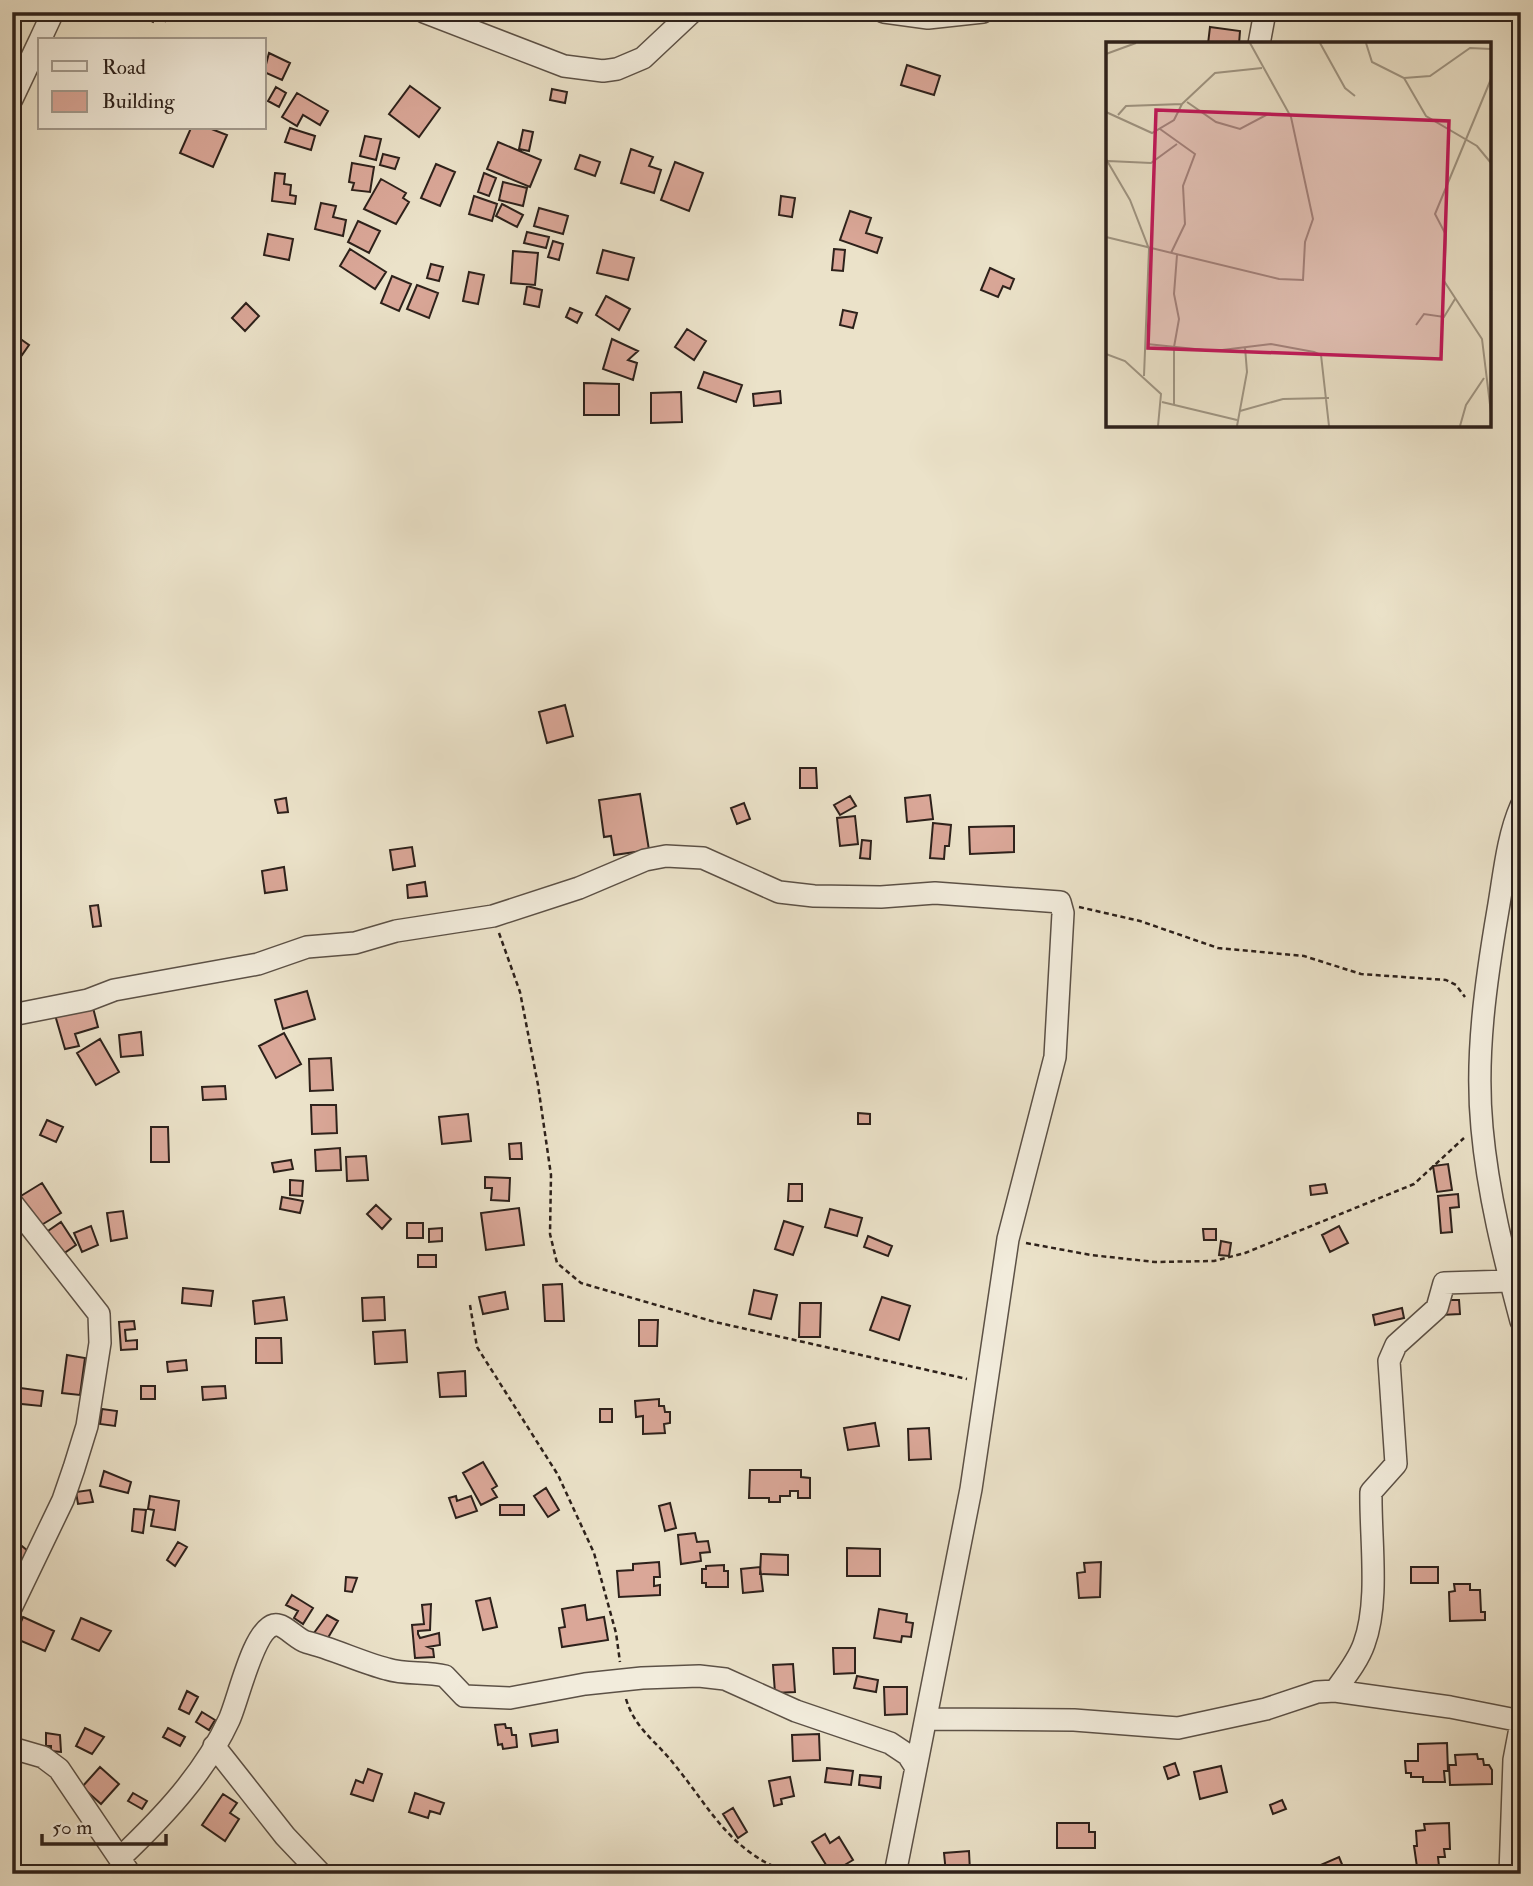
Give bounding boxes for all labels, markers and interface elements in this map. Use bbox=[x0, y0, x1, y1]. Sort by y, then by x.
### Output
legend bbox=[38, 38, 266, 130]
inset map bbox=[1106, 42, 1491, 427]
text: Road bbox=[102, 54, 147, 81]
text: Building bbox=[102, 88, 175, 115]
scale bar bbox=[42, 1802, 166, 1846]
text: 50 m bbox=[52, 1814, 93, 1841]

